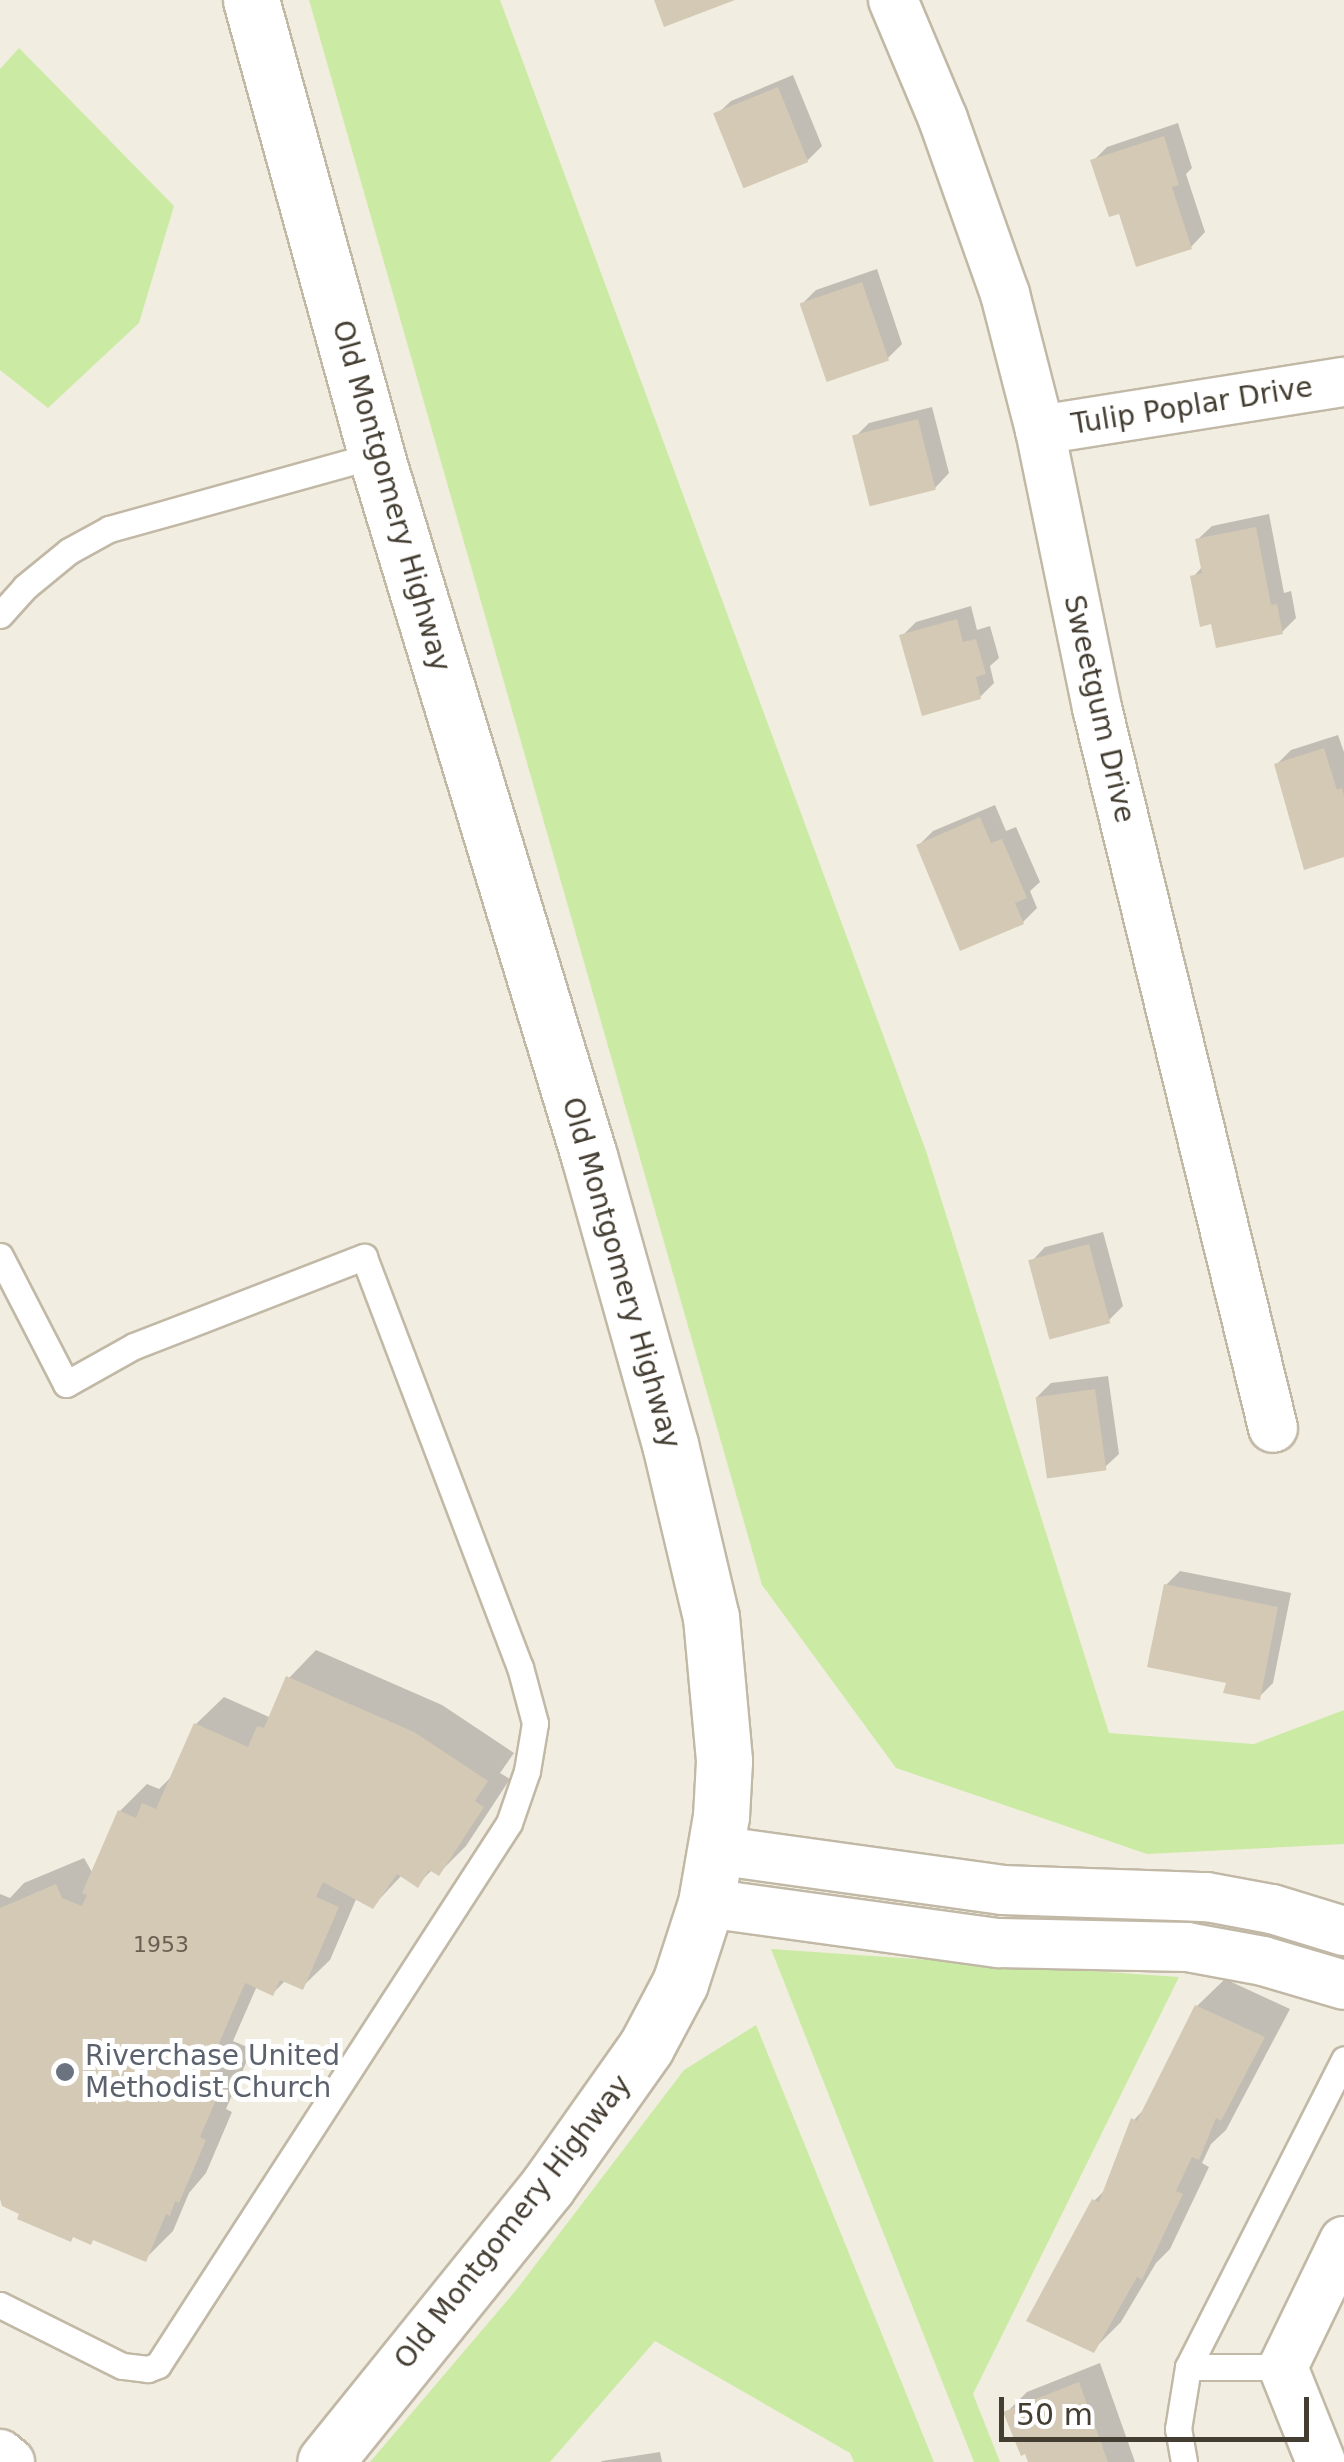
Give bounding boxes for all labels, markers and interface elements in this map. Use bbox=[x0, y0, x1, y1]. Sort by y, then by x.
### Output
street label: Old Montgomery Highway bbox=[325, 316, 457, 676]
street label: Tulip Poplar Drive bbox=[1069, 370, 1315, 442]
street label: Sweetgum Drive bbox=[1056, 592, 1142, 826]
street label: Old Montgomery Highway bbox=[555, 1093, 687, 1453]
house number: 1953 bbox=[133, 1932, 189, 1958]
place label: Riverchase United Methodist Church bbox=[85, 2039, 340, 2105]
marker: Riverchase United Methodist Church bbox=[54, 2061, 76, 2083]
street label: Old Montgomery Highway bbox=[388, 2068, 638, 2376]
scale bar bbox=[1004, 2377, 1314, 2439]
text: 50 m bbox=[1016, 2397, 1093, 2432]

